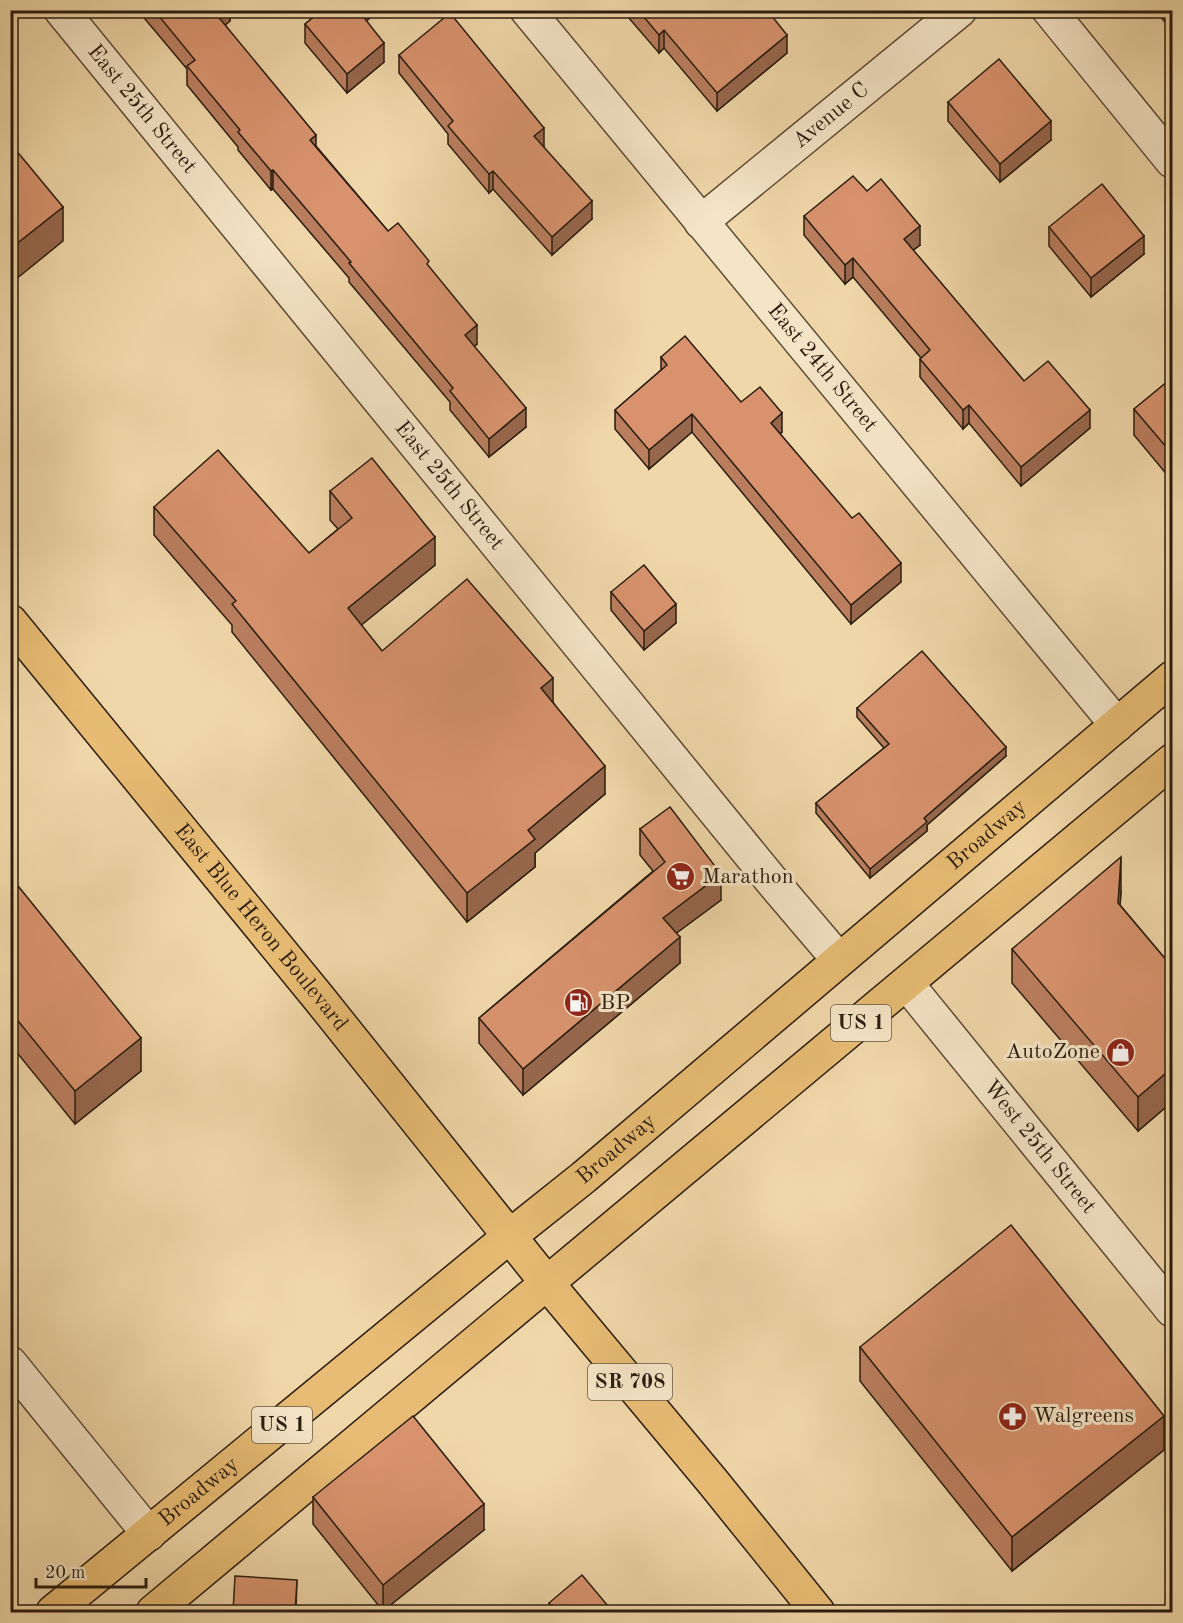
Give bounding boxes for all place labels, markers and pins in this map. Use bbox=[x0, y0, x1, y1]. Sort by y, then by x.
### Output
supermarket icon: Marathon bbox=[665, 861, 697, 893]
place label: Marathon bbox=[702, 866, 794, 888]
fuel station icon: BP bbox=[563, 987, 595, 1019]
place label: BP bbox=[600, 992, 630, 1014]
shop icon: AutoZone bbox=[1105, 1036, 1137, 1068]
place label: AutoZone bbox=[1006, 1041, 1100, 1063]
pharmacy icon: Walgreens bbox=[996, 1400, 1028, 1432]
place label: Walgreens bbox=[1033, 1405, 1134, 1427]

